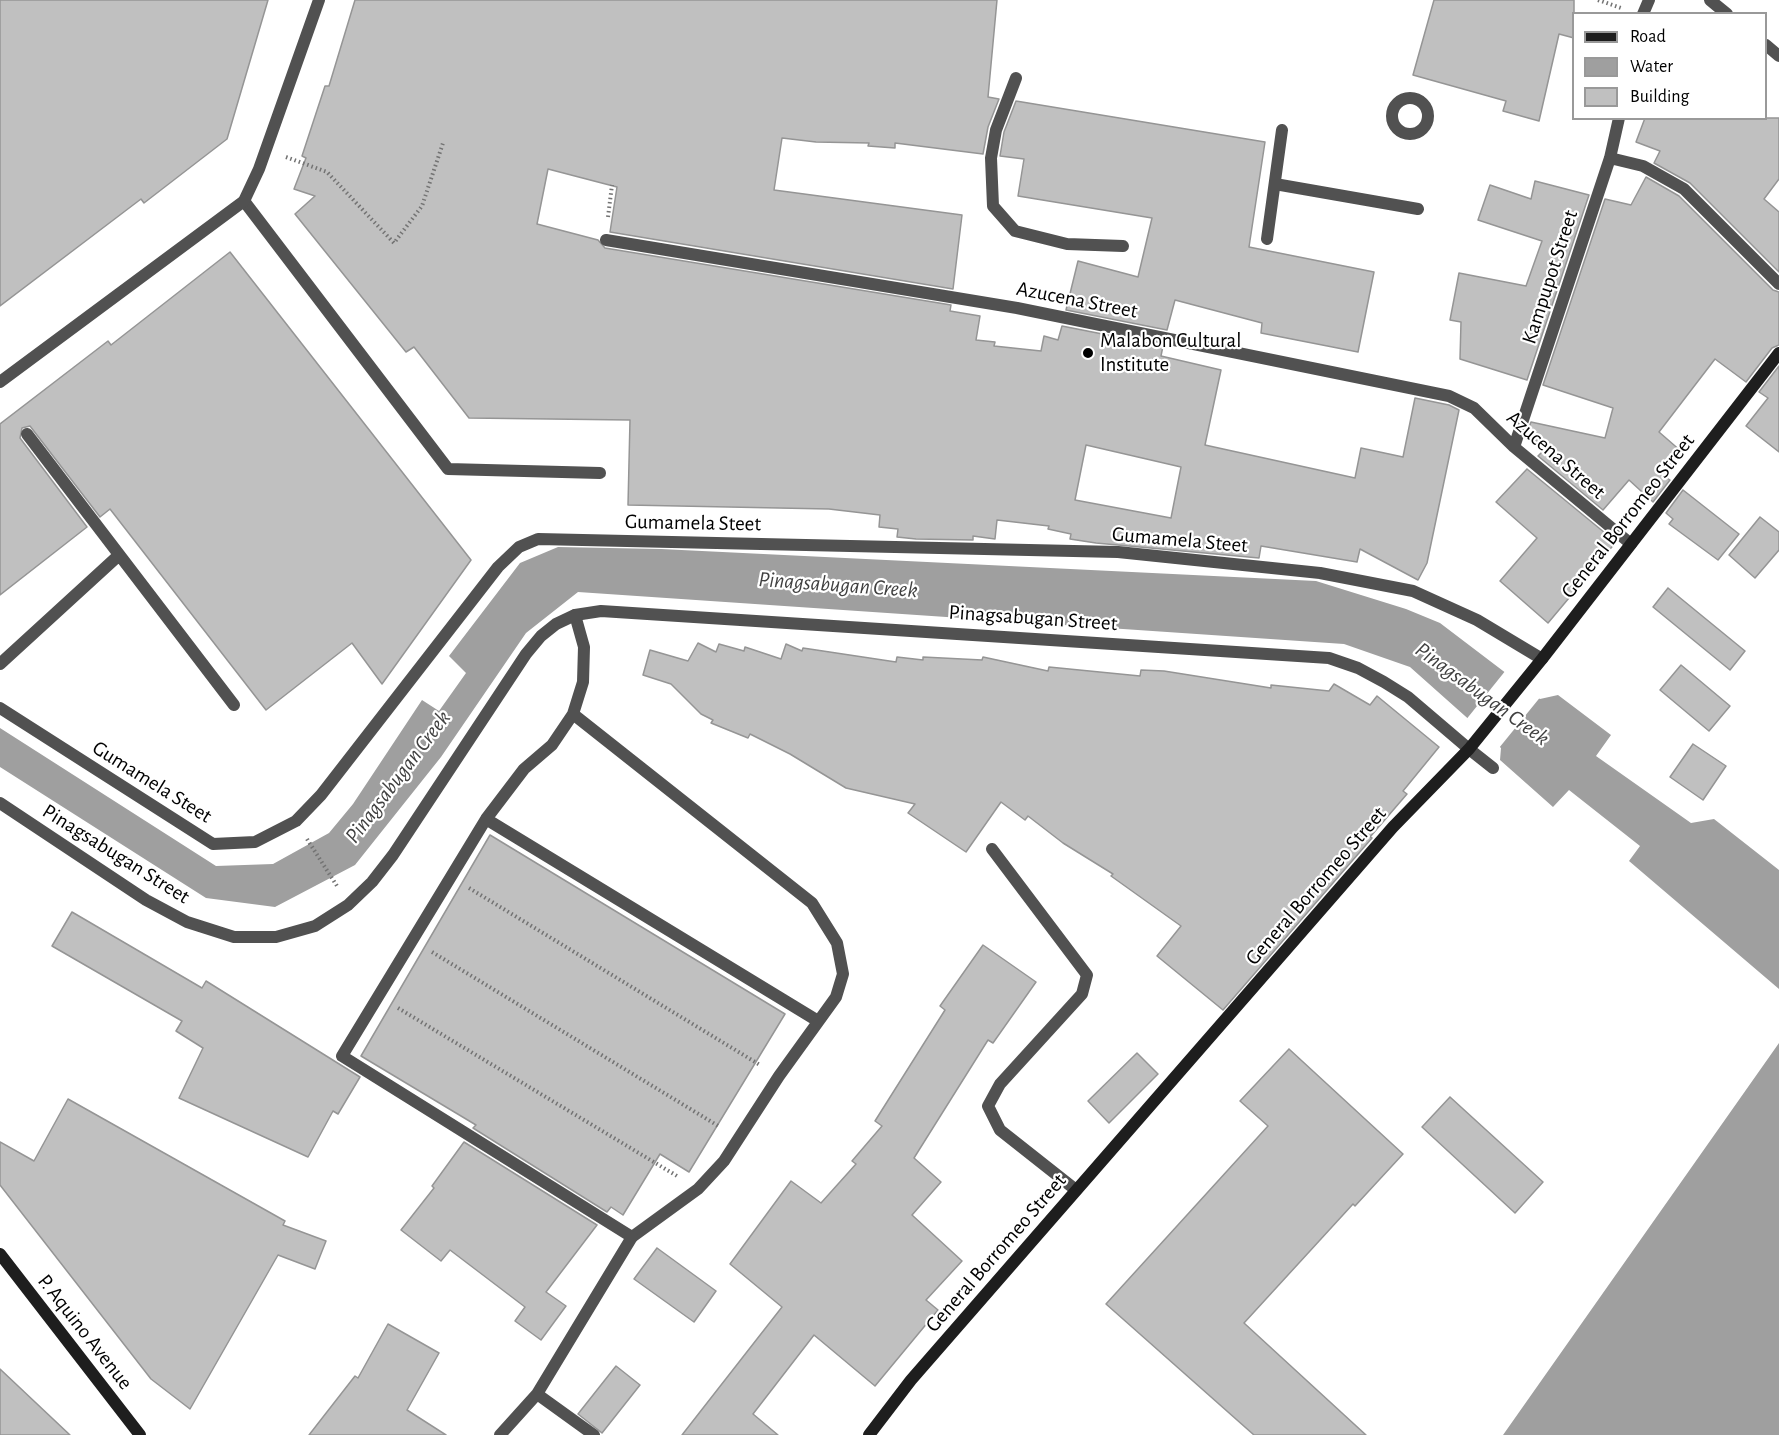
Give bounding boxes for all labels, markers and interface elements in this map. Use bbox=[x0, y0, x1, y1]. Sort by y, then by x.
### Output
legend bbox=[1572, 12, 1767, 120]
text: Road bbox=[1630, 28, 1666, 46]
text: Water bbox=[1630, 58, 1673, 76]
text: Building bbox=[1630, 88, 1689, 106]
street label: Kampupot Street bbox=[1516, 207, 1584, 347]
street label: Azucena Street bbox=[1014, 276, 1140, 324]
place label: Malabon Cultural Institute bbox=[1100, 328, 1241, 378]
marker: Malabon Cultural Institute bbox=[1081, 346, 1095, 360]
street label: Azucena Street bbox=[1501, 405, 1611, 505]
street label: General Borromeo Street bbox=[1556, 429, 1700, 603]
street label: Gumamela Steet bbox=[625, 509, 761, 537]
street label: Gumamela Steet bbox=[1111, 522, 1249, 558]
water label: Pinagsabugan Creek bbox=[758, 566, 918, 604]
street label: Pinagsabugan Street bbox=[948, 600, 1118, 636]
water label: Pinagsabugan Creek bbox=[1410, 636, 1554, 752]
water label: Pinagsabugan Creek bbox=[339, 705, 457, 849]
street label: Gumamela Steet bbox=[88, 735, 216, 829]
street label: Pinagsabugan Street bbox=[38, 799, 194, 909]
street label: General Borromeo Street bbox=[1240, 802, 1392, 970]
street label: General Borromeo Street bbox=[920, 1169, 1072, 1337]
street label: P. Aquino Avenue bbox=[32, 1269, 138, 1395]

